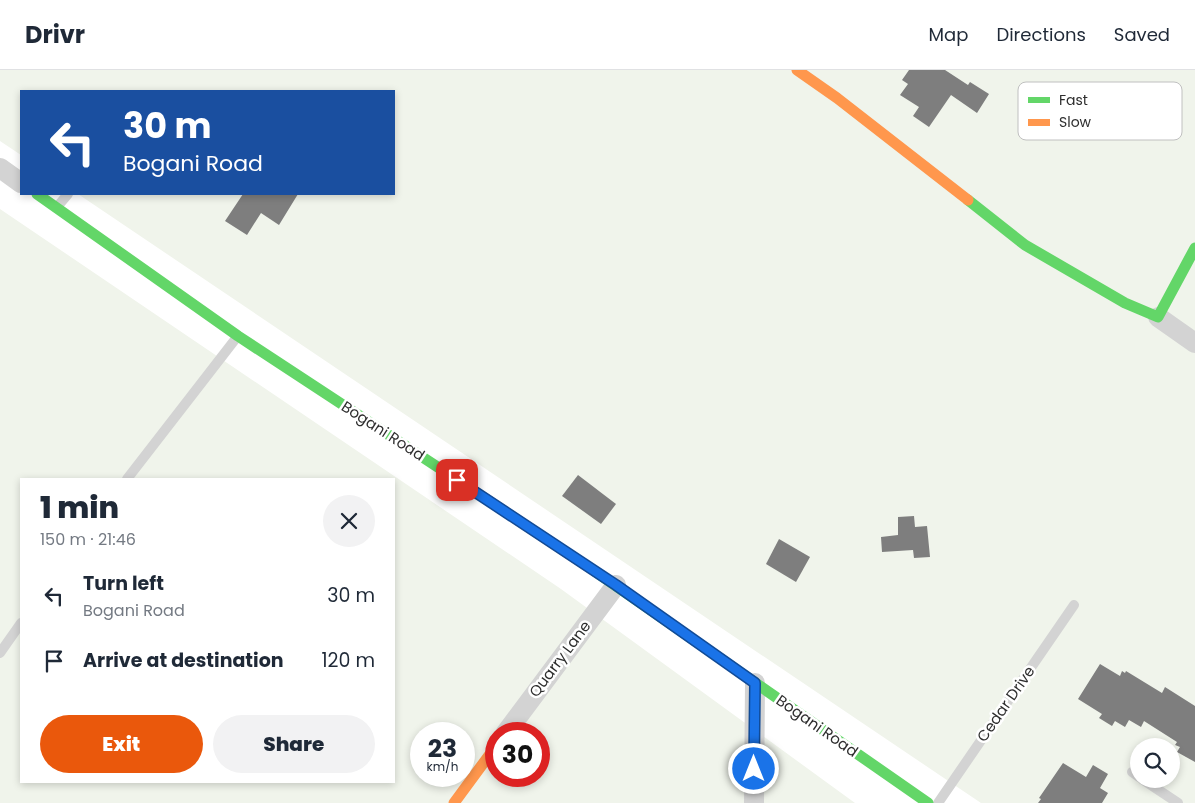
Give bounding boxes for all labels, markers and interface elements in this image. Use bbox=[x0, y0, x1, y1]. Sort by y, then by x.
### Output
text: Drivr bbox=[25, 18, 85, 51]
text: Map bbox=[929, 22, 968, 47]
text: Directions bbox=[996, 22, 1086, 47]
text: Saved bbox=[1114, 22, 1170, 47]
legend bbox=[1018, 82, 1182, 140]
text: Fast bbox=[1059, 90, 1088, 110]
text: 30 m bbox=[123, 101, 211, 150]
icon: left bbox=[40, 110, 105, 175]
text: Slow bbox=[1059, 112, 1092, 132]
text: Bogani Road bbox=[123, 148, 263, 179]
street label: Bogani Road bbox=[338, 396, 429, 465]
pin bbox=[436, 459, 478, 501]
icon: arrive bbox=[443, 466, 471, 494]
text: 1 min bbox=[40, 486, 119, 529]
button: close bbox=[323, 495, 375, 547]
text: 150 m · 21:46 bbox=[40, 528, 136, 551]
text: Turn left bbox=[83, 570, 164, 597]
icon: left bbox=[40, 582, 68, 610]
text: 30 m bbox=[327, 582, 375, 609]
text: Bogani Road bbox=[83, 599, 185, 622]
street label: Quarry Lane bbox=[524, 616, 595, 701]
icon: arrive bbox=[40, 647, 68, 675]
text: Arrive at destination bbox=[83, 647, 284, 674]
text: 120 m bbox=[321, 647, 375, 674]
street label: Cedar Drive bbox=[972, 661, 1040, 746]
street label: Bogani Road bbox=[772, 690, 862, 762]
button: Exit bbox=[40, 715, 203, 773]
button: Share bbox=[213, 715, 375, 773]
speed limit sign: 30 bbox=[485, 722, 550, 787]
text: 23 bbox=[428, 731, 457, 766]
map controls bbox=[1130, 738, 1180, 788]
button: search bbox=[1130, 738, 1180, 788]
position arrow bbox=[727, 742, 779, 794]
text: km/h bbox=[427, 758, 458, 775]

